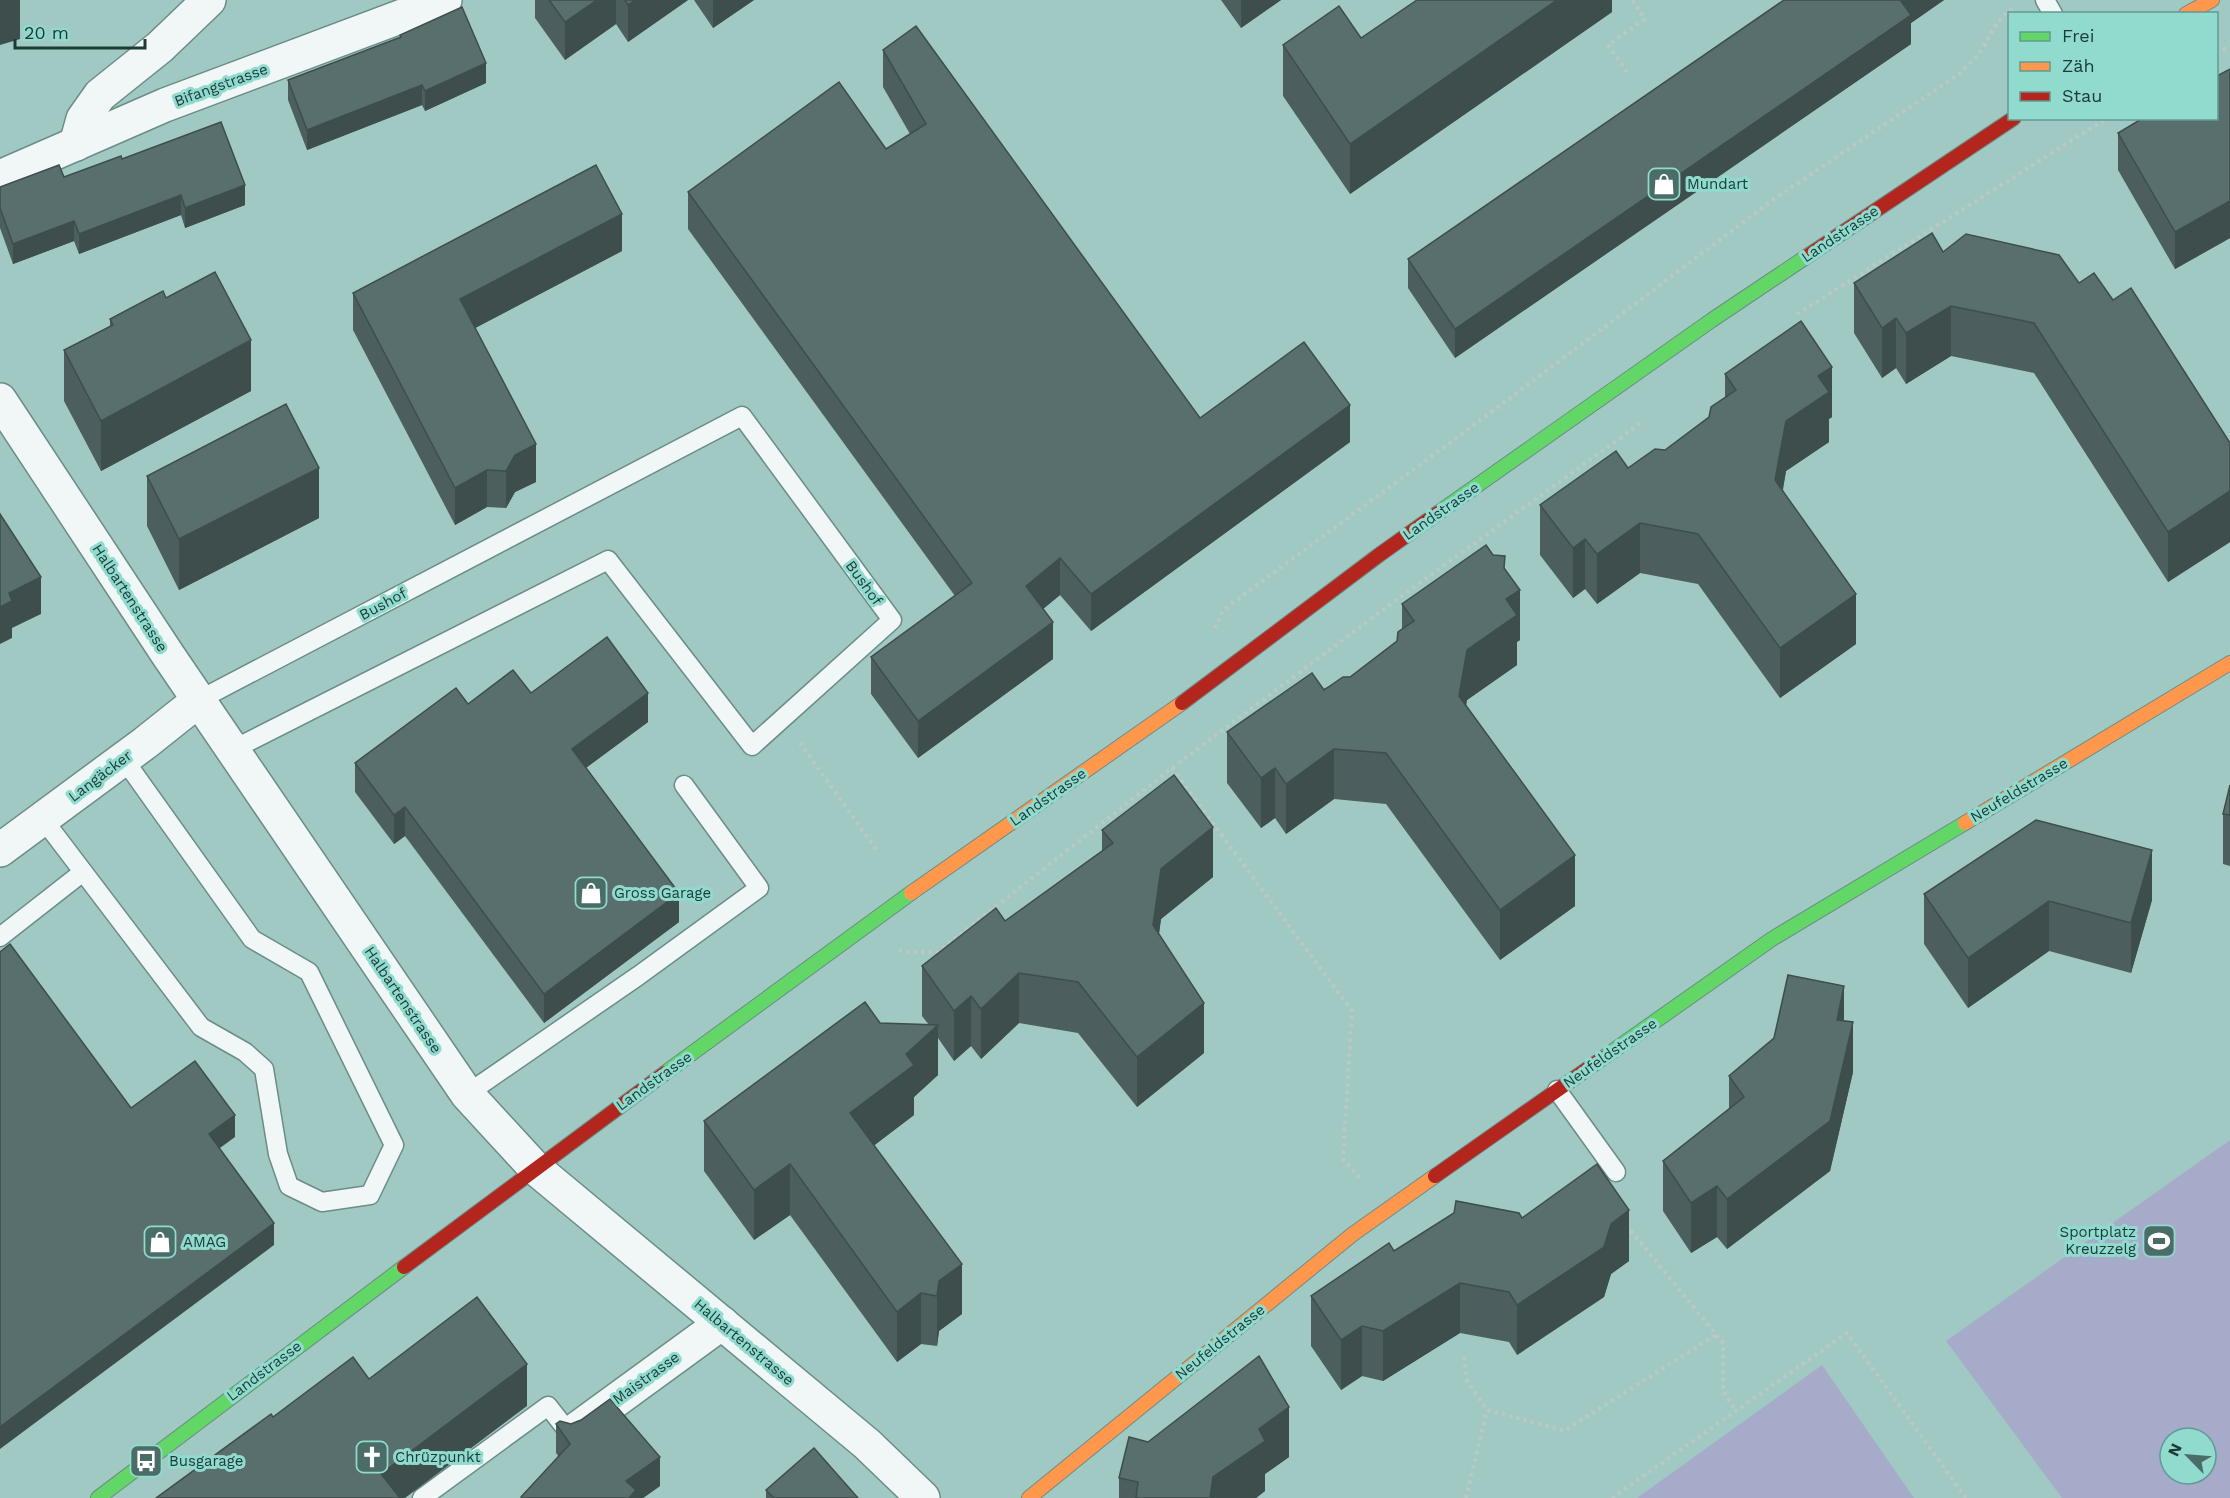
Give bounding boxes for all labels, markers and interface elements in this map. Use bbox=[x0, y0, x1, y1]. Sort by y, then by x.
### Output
scale bar bbox=[15, 12, 146, 50]
legend bbox=[2008, 12, 2218, 120]
text: 20 m bbox=[24, 22, 69, 43]
text: Frei bbox=[2062, 25, 2094, 46]
text: Zäh bbox=[2062, 55, 2095, 76]
street label: Bifangstrasse bbox=[172, 60, 270, 110]
text: Stau bbox=[2062, 85, 2102, 106]
shop icon: Mundart bbox=[1646, 166, 1682, 202]
place label: Mundart bbox=[1687, 175, 1749, 193]
street label: Landstrasse bbox=[1798, 202, 1882, 266]
street label: Landstrasse bbox=[1399, 478, 1483, 544]
street label: Halbartenstrasse bbox=[88, 541, 172, 655]
street label: Bushof bbox=[842, 557, 886, 609]
street label: Bushof bbox=[356, 584, 410, 624]
street label: Langäcker bbox=[65, 746, 135, 806]
street label: Neufeldstrasse bbox=[1967, 754, 2071, 826]
street label: Landstrasse bbox=[1006, 764, 1090, 830]
shop icon: Gross Garage bbox=[573, 875, 609, 911]
place label: Gross Garage bbox=[614, 884, 711, 902]
street label: Halbartenstrasse bbox=[361, 943, 445, 1057]
street label: Neufeldstrasse bbox=[1560, 1014, 1660, 1092]
street label: Landstrasse bbox=[613, 1047, 695, 1115]
place label: Sportplatz Kreuzzelg bbox=[2060, 1223, 2136, 1258]
sports icon: Sportplatz Kreuzzelg bbox=[2141, 1223, 2177, 1259]
shop icon: AMAG bbox=[142, 1224, 178, 1260]
place label: AMAG bbox=[183, 1233, 226, 1251]
street label: Halbartenstrasse bbox=[690, 1295, 798, 1389]
street label: Neufeldstrasse bbox=[1172, 1300, 1268, 1384]
street label: Landstrasse bbox=[223, 1337, 305, 1405]
street label: Maistrasse bbox=[609, 1348, 683, 1408]
north arrow bbox=[2158, 1426, 2218, 1486]
church icon: Chrüzpunkt bbox=[354, 1439, 390, 1475]
text: N bbox=[2164, 1440, 2186, 1459]
bus stop icon: Busgarage bbox=[128, 1443, 164, 1479]
place label: Chrüzpunkt bbox=[395, 1448, 481, 1466]
place label: Busgarage bbox=[169, 1452, 243, 1470]

